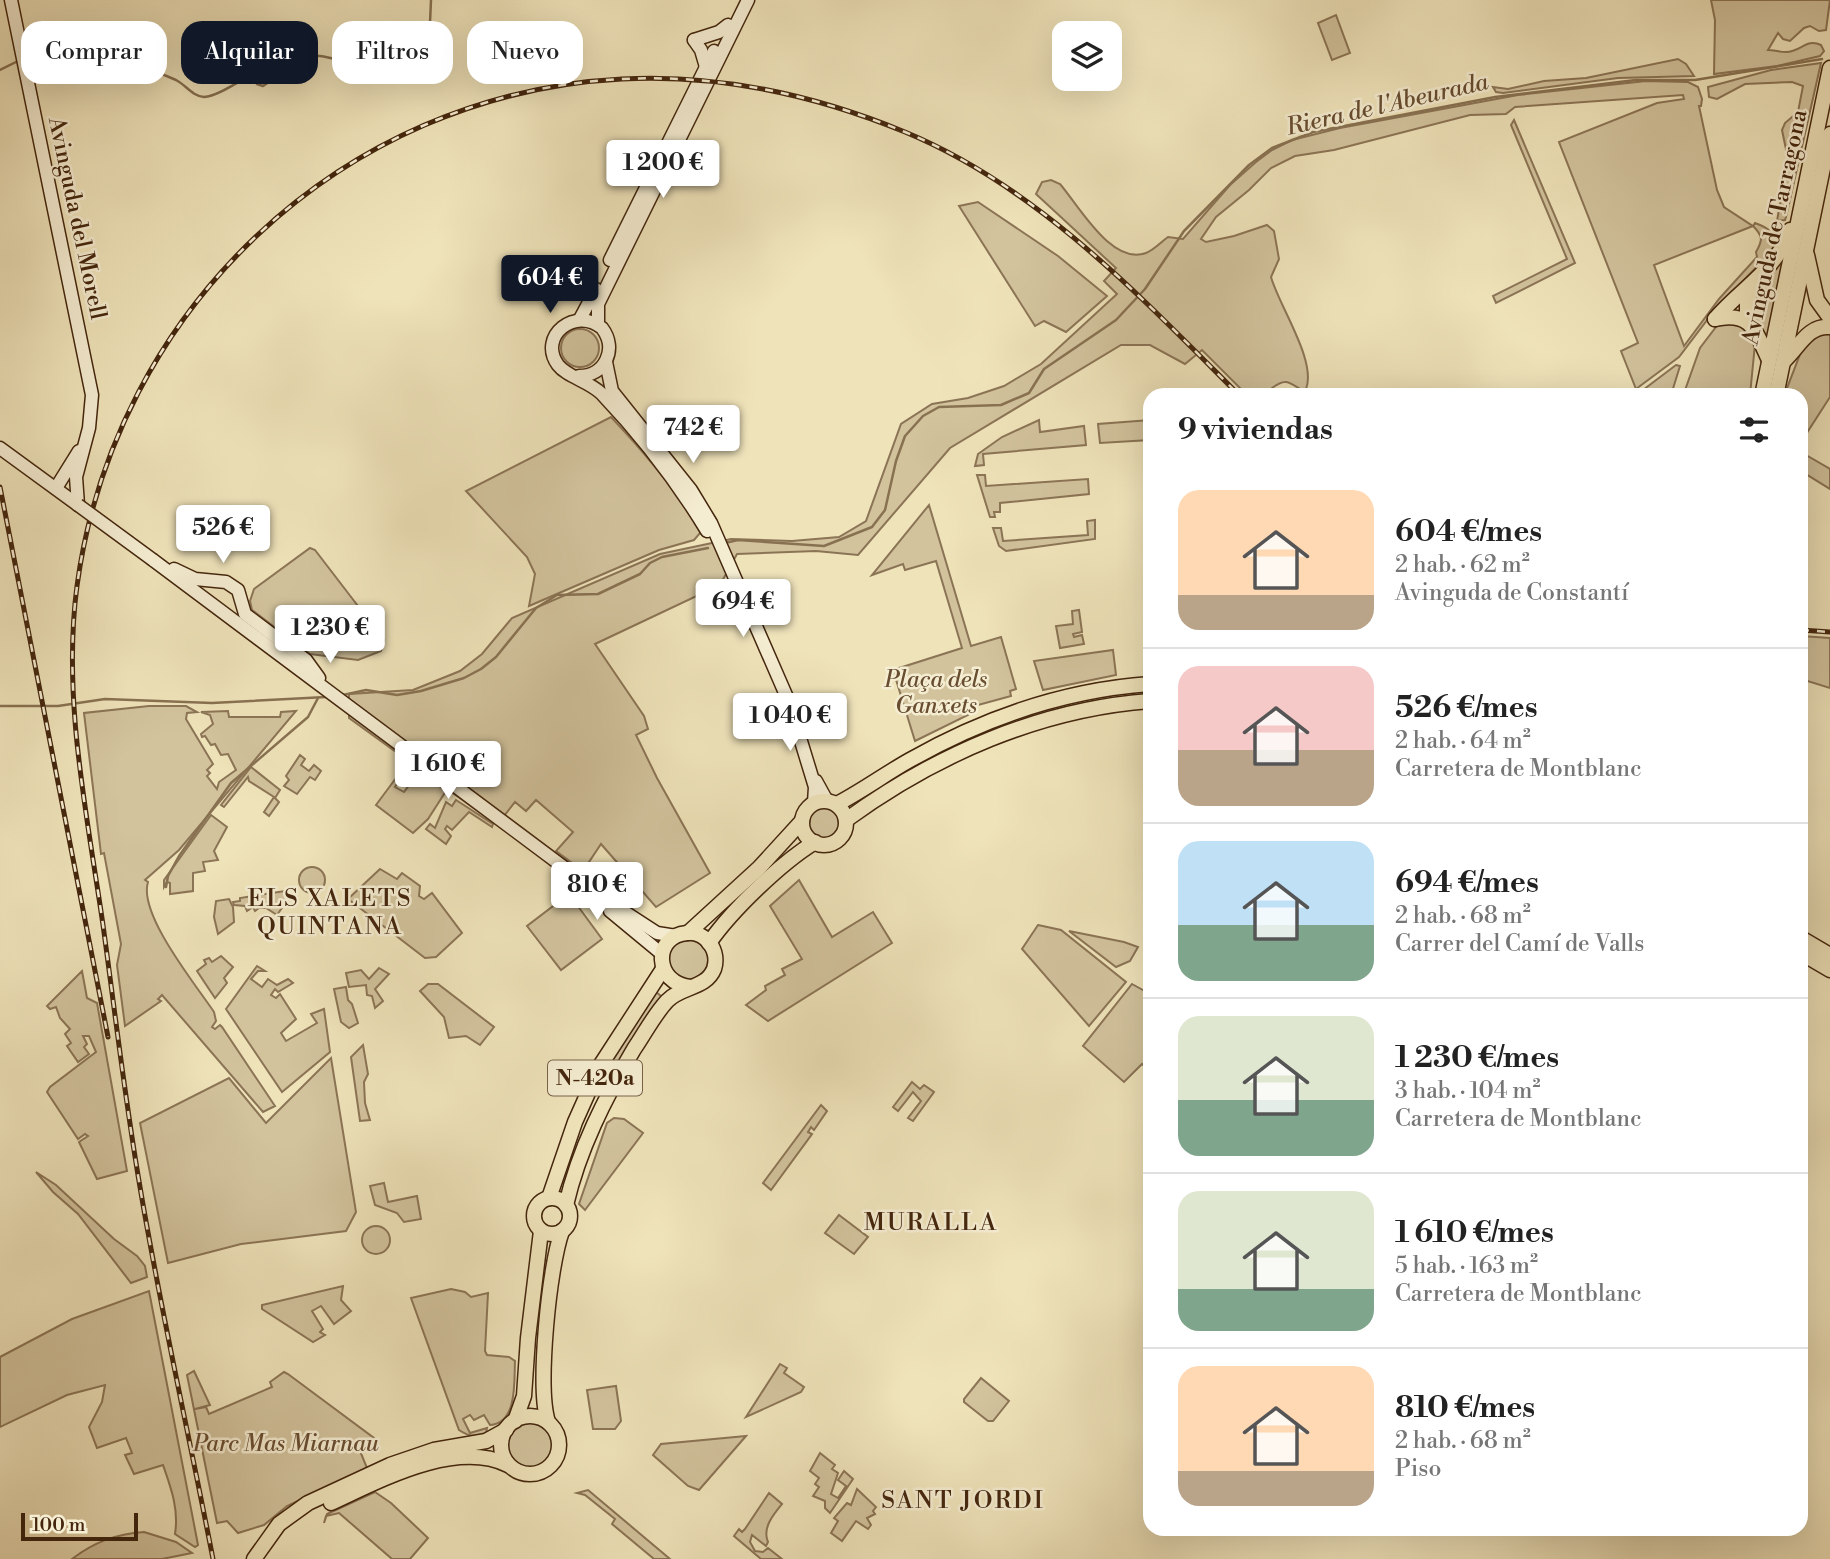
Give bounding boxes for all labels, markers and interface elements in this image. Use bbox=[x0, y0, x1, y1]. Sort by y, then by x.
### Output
chip: Comprar bbox=[21, 21, 167, 84]
chip: Alquilar bbox=[181, 21, 318, 84]
chip: Filtros bbox=[332, 21, 453, 84]
chip: Nuevo bbox=[467, 21, 583, 84]
map controls bbox=[1052, 21, 1122, 91]
button: layers bbox=[1052, 21, 1122, 91]
water label: Riera de l'Abeurada bbox=[1282, 67, 1492, 143]
street label: Avinguda de Tarragona bbox=[1736, 107, 1814, 348]
street label: Avinguda del Morell bbox=[42, 113, 112, 322]
pin: 1 200 € bbox=[598, 140, 728, 200]
text: 1 200 € bbox=[622, 149, 704, 177]
pin: 604 € bbox=[501, 256, 599, 315]
text: 604 € bbox=[517, 264, 583, 292]
pin: 742 € bbox=[644, 406, 742, 465]
text: 9 viviendas bbox=[1178, 411, 1333, 449]
icon: filters bbox=[1735, 411, 1773, 449]
text: 742 € bbox=[663, 414, 723, 442]
pin: 526 € bbox=[174, 505, 272, 565]
text: 604 €/mes bbox=[1395, 513, 1542, 551]
text: 526 € bbox=[192, 514, 254, 542]
icon: home bbox=[1234, 518, 1318, 602]
text: 2 hab. · 62 m² bbox=[1395, 551, 1530, 579]
text: Avinguda de Constantí bbox=[1395, 579, 1629, 607]
pin: 694 € bbox=[694, 580, 792, 639]
text: 694 € bbox=[712, 588, 774, 616]
pin: 1 230 € bbox=[265, 606, 395, 665]
text: 1 230 € bbox=[291, 614, 369, 642]
park label: Plaça dels Ganxets bbox=[884, 666, 988, 720]
text: 526 €/mes bbox=[1395, 689, 1538, 727]
pin: 1 040 € bbox=[725, 694, 855, 753]
icon: home bbox=[1234, 694, 1318, 778]
text: 1 040 € bbox=[749, 702, 831, 730]
text: 2 hab. · 64 m² bbox=[1395, 727, 1531, 755]
pin: 1 610 € bbox=[383, 742, 513, 801]
text: 1 610 € bbox=[411, 750, 485, 778]
text: Carretera de Montblanc bbox=[1395, 755, 1642, 783]
pin: 810 € bbox=[548, 862, 646, 922]
text: 694 €/mes bbox=[1395, 864, 1539, 902]
icon: home bbox=[1234, 869, 1318, 953]
text: 810 € bbox=[567, 871, 627, 899]
district label: ELS XALETS QUINTANA bbox=[247, 884, 413, 942]
text: 2 hab. · 68 m² bbox=[1395, 902, 1531, 930]
text: Carrer del Camí de Valls bbox=[1395, 930, 1644, 958]
text: 1 230 €/mes bbox=[1395, 1039, 1559, 1077]
icon: home bbox=[1234, 1044, 1318, 1128]
road number: N-420a bbox=[548, 1060, 642, 1096]
text: 3 hab. · 104 m² bbox=[1395, 1077, 1540, 1105]
text: Carretera de Montblanc bbox=[1395, 1105, 1642, 1133]
district label: MURALLA bbox=[864, 1208, 998, 1238]
text: 1 610 €/mes bbox=[1395, 1214, 1554, 1252]
icon: home bbox=[1234, 1219, 1318, 1303]
text: 5 hab. · 163 m² bbox=[1395, 1252, 1538, 1280]
text: Carretera de Montblanc bbox=[1395, 1280, 1642, 1308]
text: 810 €/mes bbox=[1395, 1389, 1535, 1427]
icon: home bbox=[1234, 1394, 1318, 1478]
text: 2 hab. · 68 m² bbox=[1395, 1427, 1531, 1455]
park label: Parc Mas Miarnau bbox=[192, 1430, 379, 1458]
text: Piso bbox=[1395, 1455, 1441, 1483]
district label: SANT JORDI bbox=[881, 1486, 1045, 1516]
scale bar bbox=[21, 1510, 138, 1542]
text: 100 m bbox=[32, 1513, 85, 1537]

